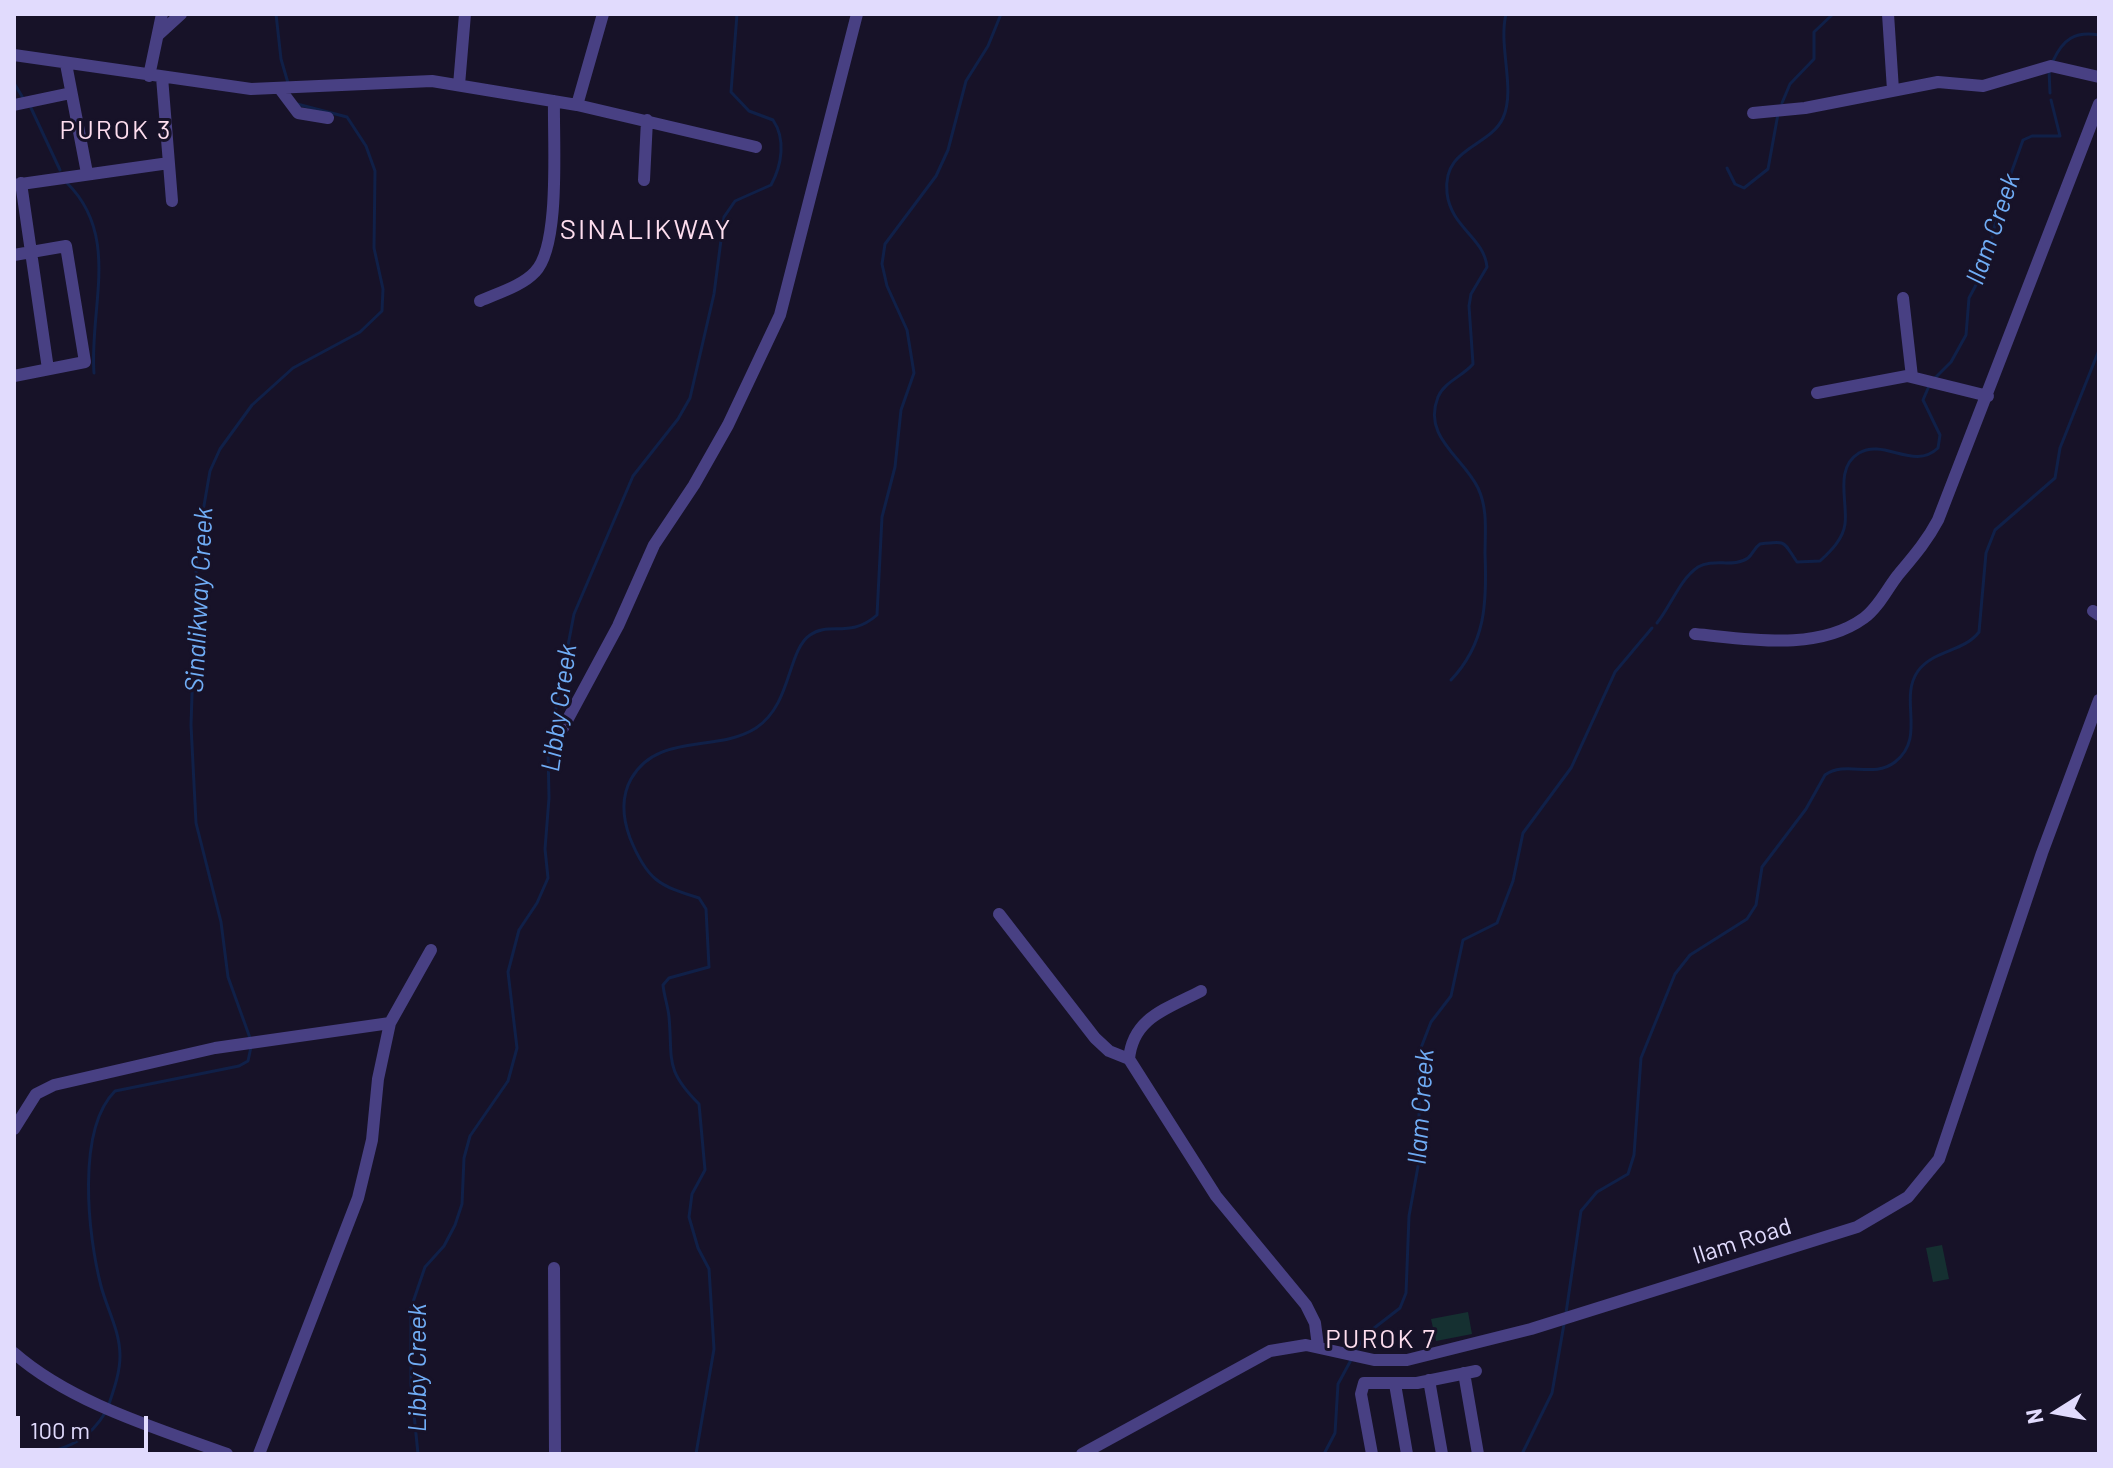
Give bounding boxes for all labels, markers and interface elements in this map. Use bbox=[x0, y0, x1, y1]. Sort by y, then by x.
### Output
district label: PUROK 3 bbox=[60, 114, 172, 146]
water label: Ilam Creek bbox=[1959, 169, 2027, 289]
district label: SINALIKWAY bbox=[560, 213, 732, 247]
water label: Sinalikway Creek bbox=[179, 507, 219, 693]
water label: Libby Creek bbox=[535, 642, 583, 774]
water label: Ilam Creek bbox=[1401, 1048, 1441, 1166]
street label: Ilam Road bbox=[1689, 1212, 1795, 1270]
water label: Libby Creek bbox=[401, 1304, 433, 1432]
district label: PUROK 7 bbox=[1325, 1323, 1437, 1355]
north arrow bbox=[2017, 1372, 2097, 1452]
scale bar bbox=[20, 1400, 152, 1450]
text: N bbox=[2019, 1407, 2048, 1426]
text: 100 m bbox=[30, 1415, 90, 1444]

